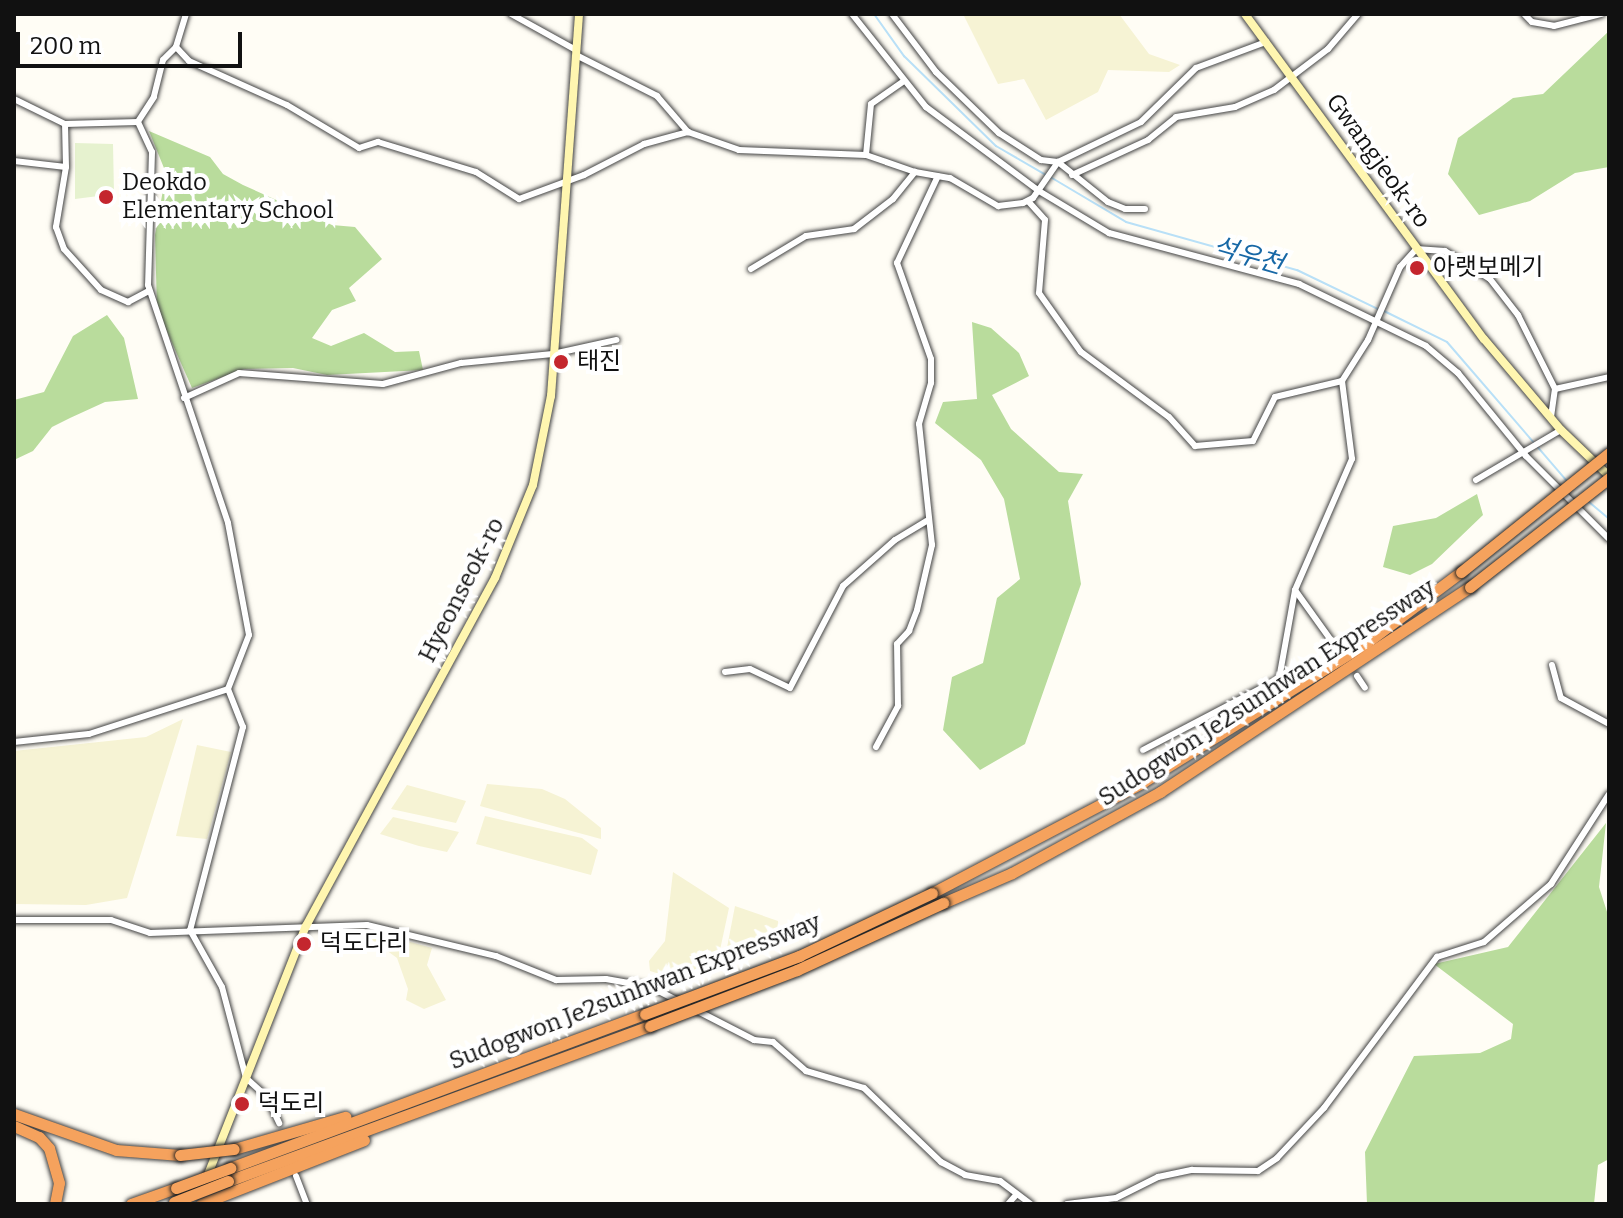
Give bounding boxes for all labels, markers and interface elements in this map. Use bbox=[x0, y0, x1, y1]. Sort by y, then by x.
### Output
scale bar bbox=[20, 16, 246, 66]
text: 200 m bbox=[30, 32, 102, 60]
street label: Gwangjeok-ro bbox=[1320, 88, 1436, 234]
place label: Deokdo Elementary School bbox=[122, 169, 334, 225]
marker: Deokdo Elementary School bbox=[97, 188, 115, 206]
water label: 석우천 bbox=[1209, 231, 1287, 281]
place label: 아랫보메기 bbox=[1433, 254, 1543, 282]
marker: 아랫보메기 bbox=[1408, 259, 1426, 277]
place label: 태진 bbox=[577, 348, 621, 376]
marker: 태진 bbox=[552, 353, 570, 371]
street label: Hyeonseok-ro bbox=[413, 513, 511, 667]
street label: Sudogwon Je2sunhwan Expressway bbox=[1093, 573, 1441, 813]
street label: Sudogwon Je2sunhwan Expressway bbox=[445, 908, 825, 1076]
place label: 덕도다리 bbox=[320, 930, 408, 958]
marker: 덕도다리 bbox=[295, 935, 313, 953]
place label: 덕도리 bbox=[258, 1090, 324, 1118]
marker: 덕도리 bbox=[233, 1095, 251, 1113]

